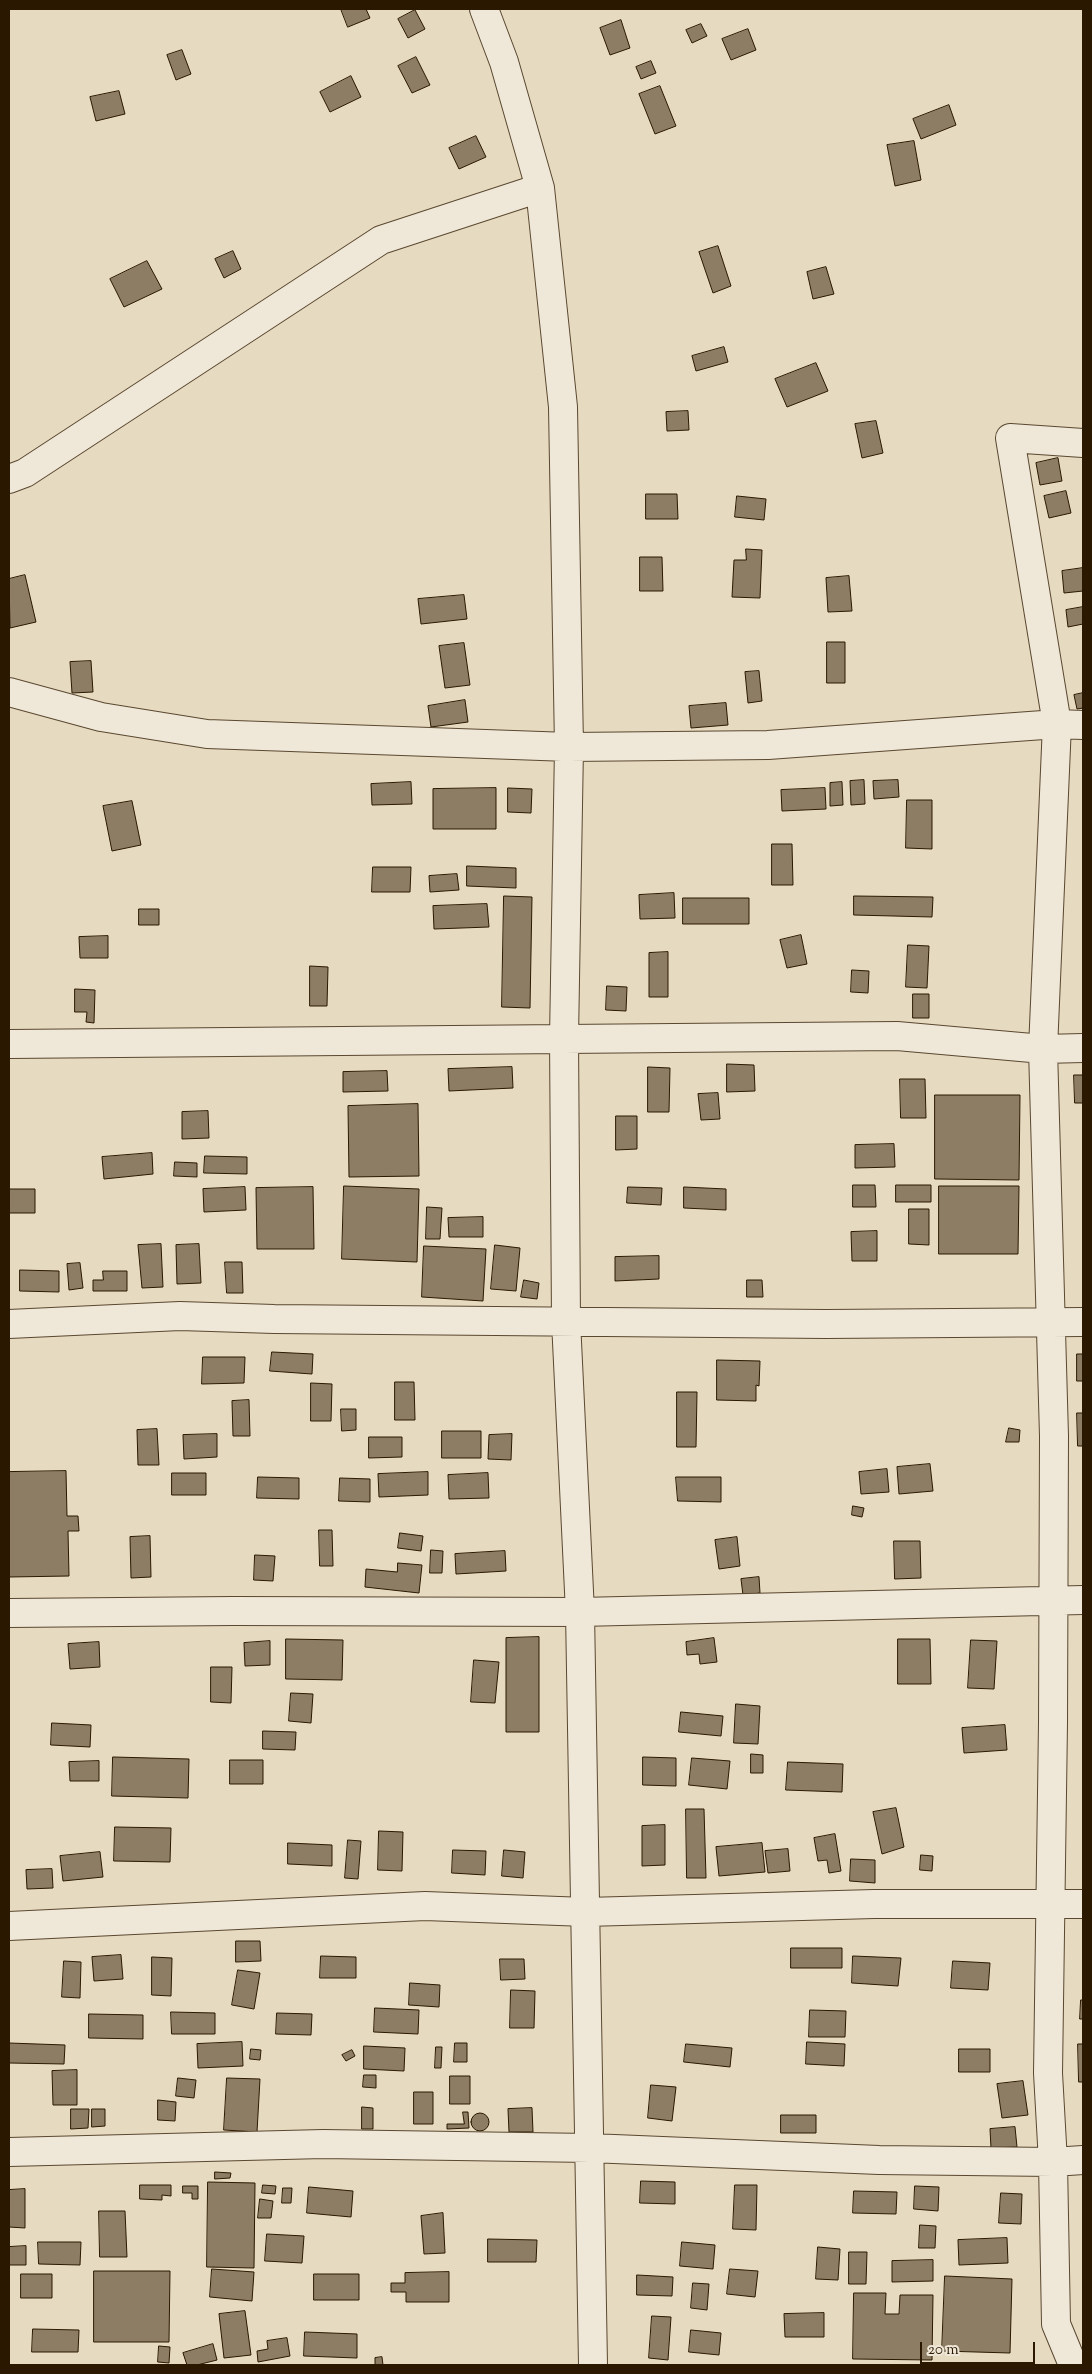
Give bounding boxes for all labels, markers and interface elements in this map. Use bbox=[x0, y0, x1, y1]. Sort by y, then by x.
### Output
scale bar bbox=[922, 2332, 1037, 2364]
text: 20 m bbox=[928, 2340, 959, 2361]

